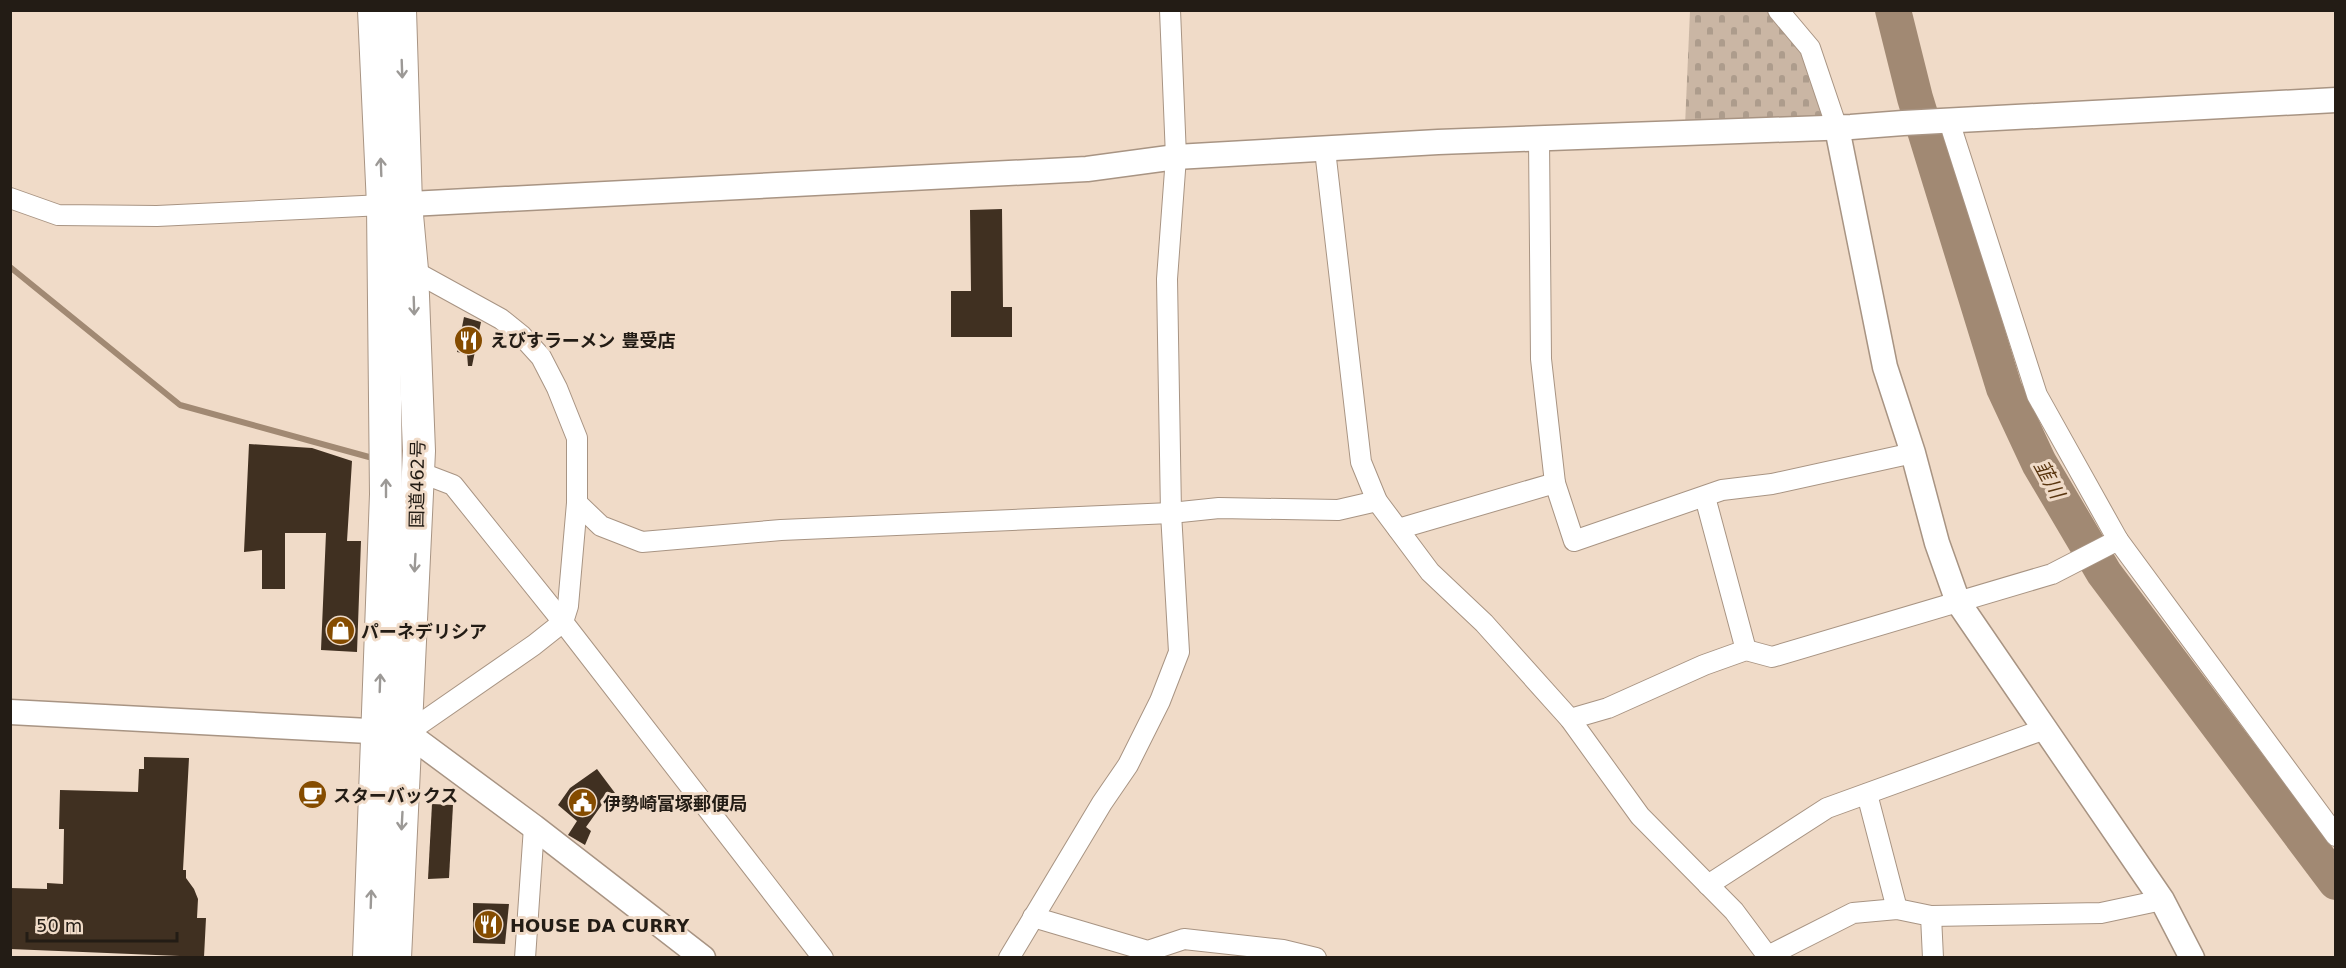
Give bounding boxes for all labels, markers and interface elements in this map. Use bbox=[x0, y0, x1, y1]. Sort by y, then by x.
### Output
one-way arrow bbox=[396, 58, 407, 78]
one-way arrow bbox=[376, 158, 387, 178]
one-way arrow bbox=[408, 295, 419, 315]
restaurant icon: えびすラーメン 豊受店 bbox=[453, 324, 485, 356]
place label: えびすラーメン 豊受店 bbox=[490, 330, 676, 351]
street label: 国道462号 bbox=[406, 440, 428, 528]
water label: 韮川 bbox=[2029, 456, 2070, 504]
one-way arrow bbox=[380, 479, 392, 499]
one-way arrow bbox=[409, 553, 420, 573]
shop icon: パーネデリシア bbox=[324, 615, 356, 647]
place label: パーネデリシア bbox=[361, 621, 487, 642]
one-way arrow bbox=[374, 674, 386, 694]
cafe icon: スターバックス bbox=[296, 779, 328, 811]
place label: スターバックス bbox=[333, 785, 458, 806]
public building icon: 伊勢崎富塚郵便局 bbox=[566, 787, 598, 819]
place label: 伊勢崎富塚郵便局 bbox=[603, 793, 747, 814]
one-way arrow bbox=[397, 811, 408, 831]
one-way arrow bbox=[366, 890, 377, 910]
scale bar bbox=[27, 905, 177, 943]
restaurant icon: HOUSE DA CURRY bbox=[473, 909, 505, 941]
text: 50 m bbox=[36, 915, 82, 936]
place label: HOUSE DA CURRY bbox=[510, 915, 690, 936]

